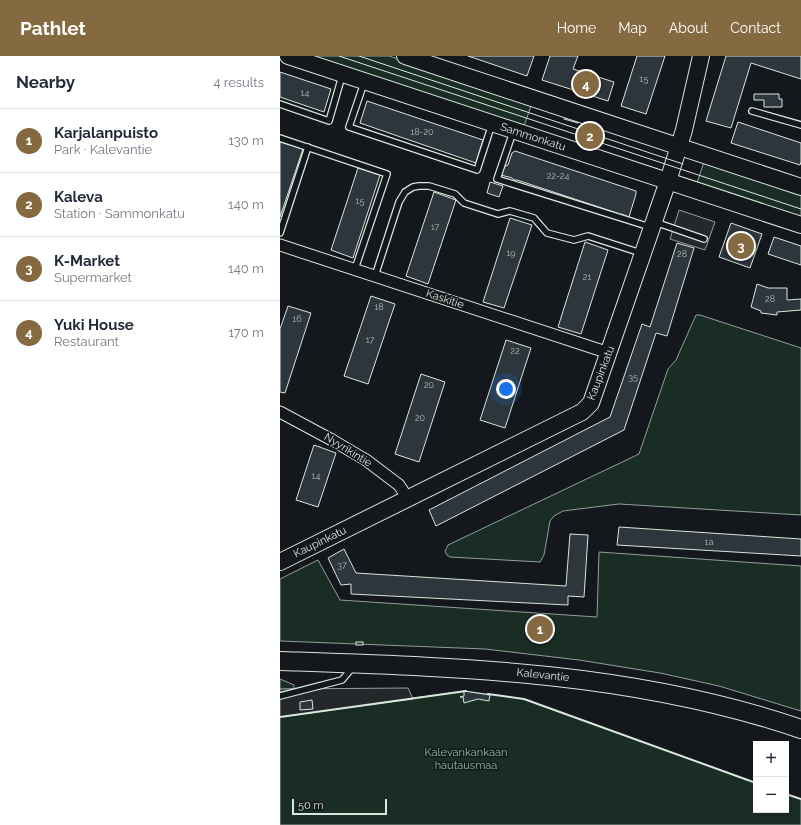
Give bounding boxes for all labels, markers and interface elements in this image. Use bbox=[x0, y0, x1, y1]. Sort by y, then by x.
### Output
text: Pathlet bbox=[20, 17, 86, 39]
text: Home bbox=[557, 20, 596, 36]
text: Map bbox=[618, 20, 647, 36]
text: About bbox=[669, 20, 708, 36]
text: Contact bbox=[730, 20, 781, 36]
pin: 4 bbox=[573, 69, 599, 99]
text: Nearby bbox=[16, 72, 75, 92]
house number: 15 bbox=[640, 74, 648, 84]
text: 4 results bbox=[213, 75, 264, 90]
house number: 14 bbox=[301, 88, 309, 98]
street label: Sammonkatu bbox=[499, 120, 567, 154]
pin: 2 bbox=[577, 121, 603, 151]
text: Karjalanpuisto bbox=[54, 124, 158, 142]
house number: 18-20 bbox=[410, 127, 434, 137]
text: 1 bbox=[26, 133, 32, 148]
text: 130 m bbox=[228, 133, 264, 148]
text: Park · Kalevantie bbox=[54, 142, 152, 157]
house number: 22-24 bbox=[547, 171, 569, 181]
text: Kaleva bbox=[54, 188, 103, 206]
house number: 15 bbox=[356, 196, 364, 206]
text: 2 bbox=[25, 197, 33, 212]
text: 140 m bbox=[228, 197, 264, 212]
text: Station · Sammonkatu bbox=[54, 206, 185, 221]
house number: 17 bbox=[431, 222, 439, 232]
pin: 3 bbox=[728, 231, 754, 261]
house number: 19 bbox=[506, 248, 516, 258]
house number: 28 bbox=[677, 249, 687, 259]
text: K-Market bbox=[54, 252, 120, 270]
text: 3 bbox=[25, 261, 33, 276]
text: 140 m bbox=[228, 261, 264, 276]
text: Supermarket bbox=[54, 270, 132, 285]
house number: 21 bbox=[583, 272, 591, 282]
street label: Kaskitie bbox=[424, 287, 466, 311]
house number: 28 bbox=[765, 294, 775, 304]
house number: 18 bbox=[374, 302, 384, 312]
house number: 16 bbox=[292, 314, 302, 324]
text: Yuki House bbox=[54, 316, 134, 334]
text: 4 bbox=[25, 325, 33, 340]
text: 170 m bbox=[228, 325, 264, 340]
text: Restaurant bbox=[54, 334, 119, 349]
house number: 17 bbox=[366, 335, 374, 345]
street label: Kaupinkatu bbox=[585, 344, 617, 402]
house number: 22 bbox=[510, 346, 520, 356]
house number: 35 bbox=[628, 372, 638, 382]
your location bbox=[496, 379, 516, 399]
house number: 20 bbox=[424, 380, 435, 390]
house number: 20 bbox=[415, 413, 426, 423]
street label: Nyyrikintie bbox=[322, 430, 375, 470]
house number: 14 bbox=[312, 471, 320, 481]
street label: Kaupinkatu bbox=[291, 524, 349, 560]
house number: 1a bbox=[705, 537, 713, 547]
house number: 37 bbox=[337, 560, 347, 570]
pin: 1 bbox=[527, 614, 553, 644]
street label: Kalevantie bbox=[516, 666, 571, 684]
map controls bbox=[753, 741, 789, 813]
button: + bbox=[753, 741, 789, 777]
park label: Kalevankankaan hautausmaa bbox=[425, 746, 507, 772]
button: − bbox=[753, 777, 789, 813]
scale bar bbox=[292, 797, 387, 816]
text: 50 m bbox=[298, 799, 324, 812]

